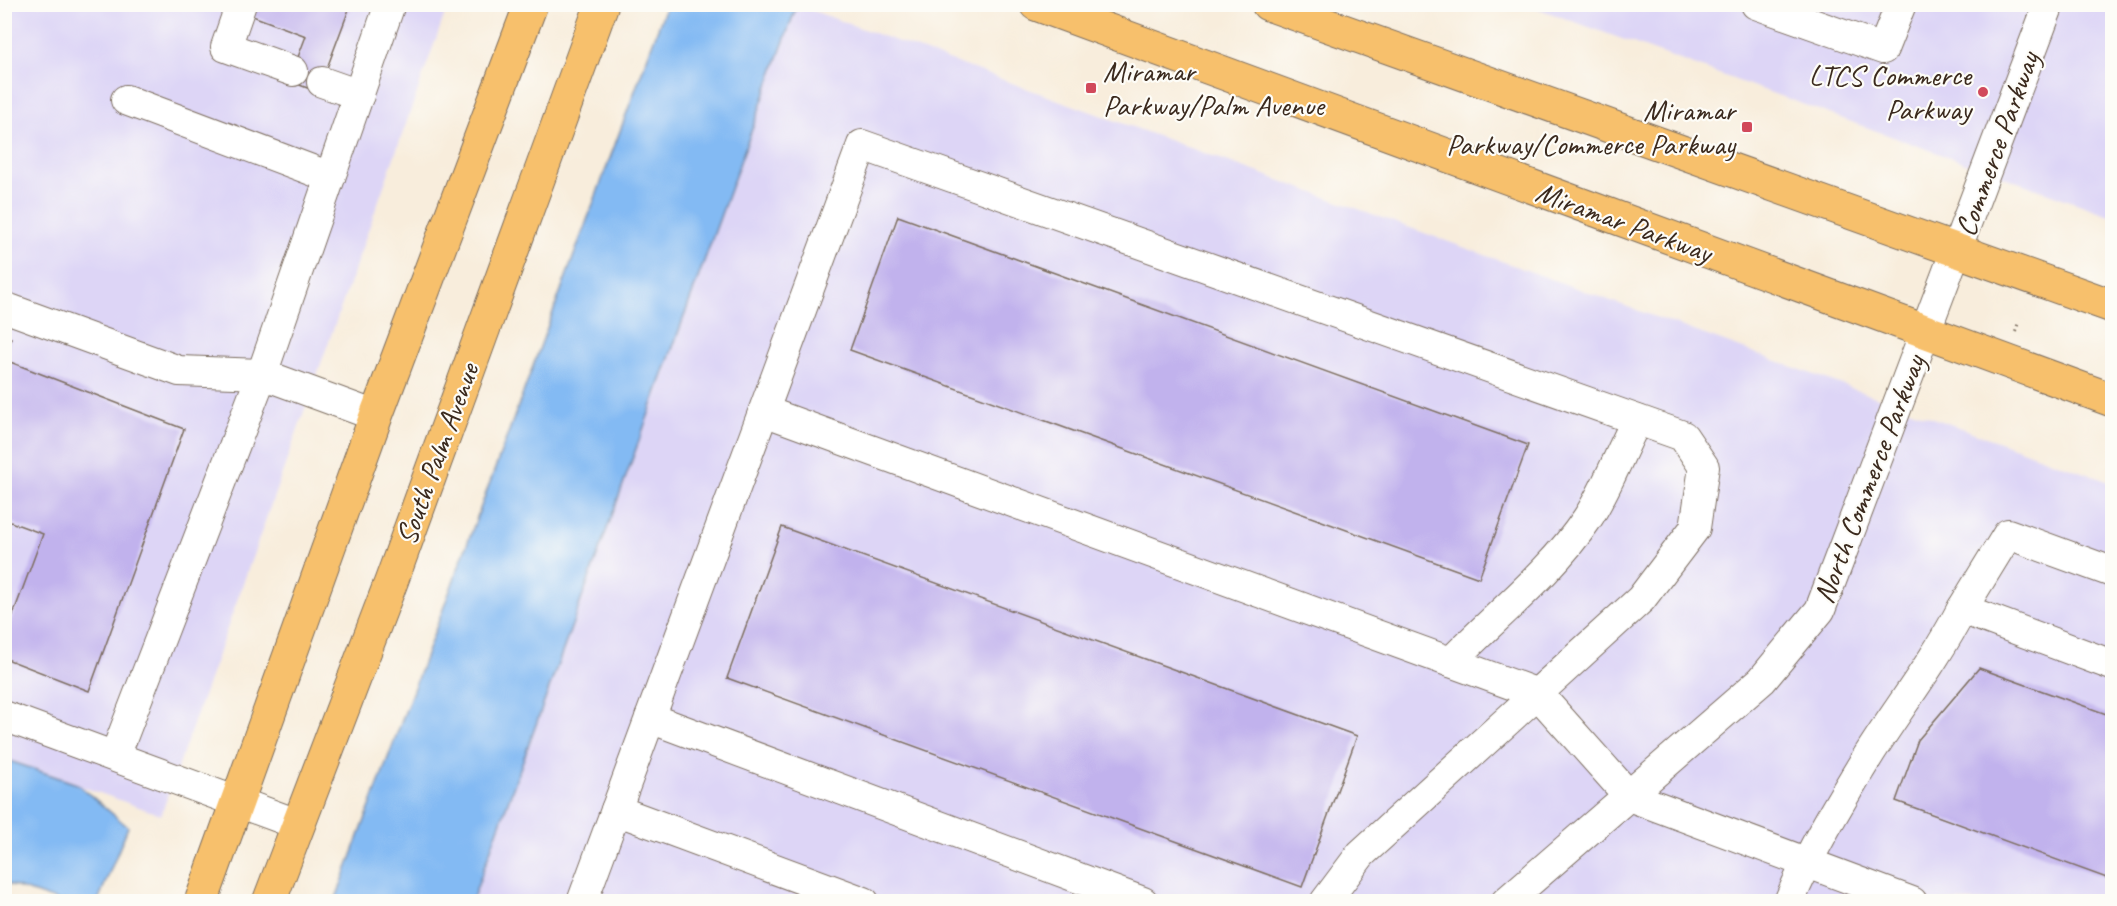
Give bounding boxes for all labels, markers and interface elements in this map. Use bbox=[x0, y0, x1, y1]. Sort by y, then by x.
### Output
street label: Commerce Parkway bbox=[1946, 45, 2049, 241]
place label: Miramar Parkway/Palm Avenue bbox=[1103, 52, 1326, 124]
place label: LTCS Commerce Parkway bbox=[1809, 56, 1974, 128]
marker: Miramar Parkway/Palm Avenue bbox=[1084, 81, 1098, 95]
marker: LTCS Commerce Parkway bbox=[1976, 85, 1990, 99]
place label: Miramar Parkway/Commerce Parkway bbox=[1446, 91, 1737, 163]
marker: Miramar Parkway/Commerce Parkway bbox=[1740, 120, 1754, 134]
street label: Miramar Parkway bbox=[1531, 173, 1720, 272]
street label: North Commerce Parkway bbox=[1804, 348, 1934, 609]
street label: South Palm Avenue bbox=[387, 356, 488, 550]

